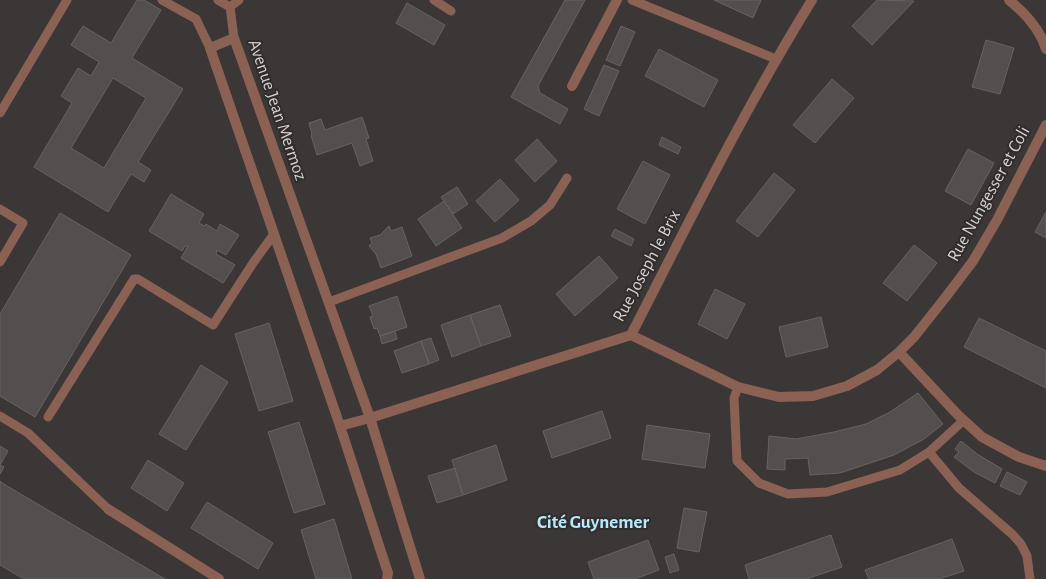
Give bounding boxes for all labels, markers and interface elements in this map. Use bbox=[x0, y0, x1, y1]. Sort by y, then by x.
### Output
street label: Avenue Jean Mermoz bbox=[244, 37, 310, 183]
street label: Rue Nungesser et Coli bbox=[944, 123, 1034, 265]
street label: Rue Joseph le Brix bbox=[610, 207, 684, 325]
district label: Cité Guynemer bbox=[537, 513, 649, 532]

